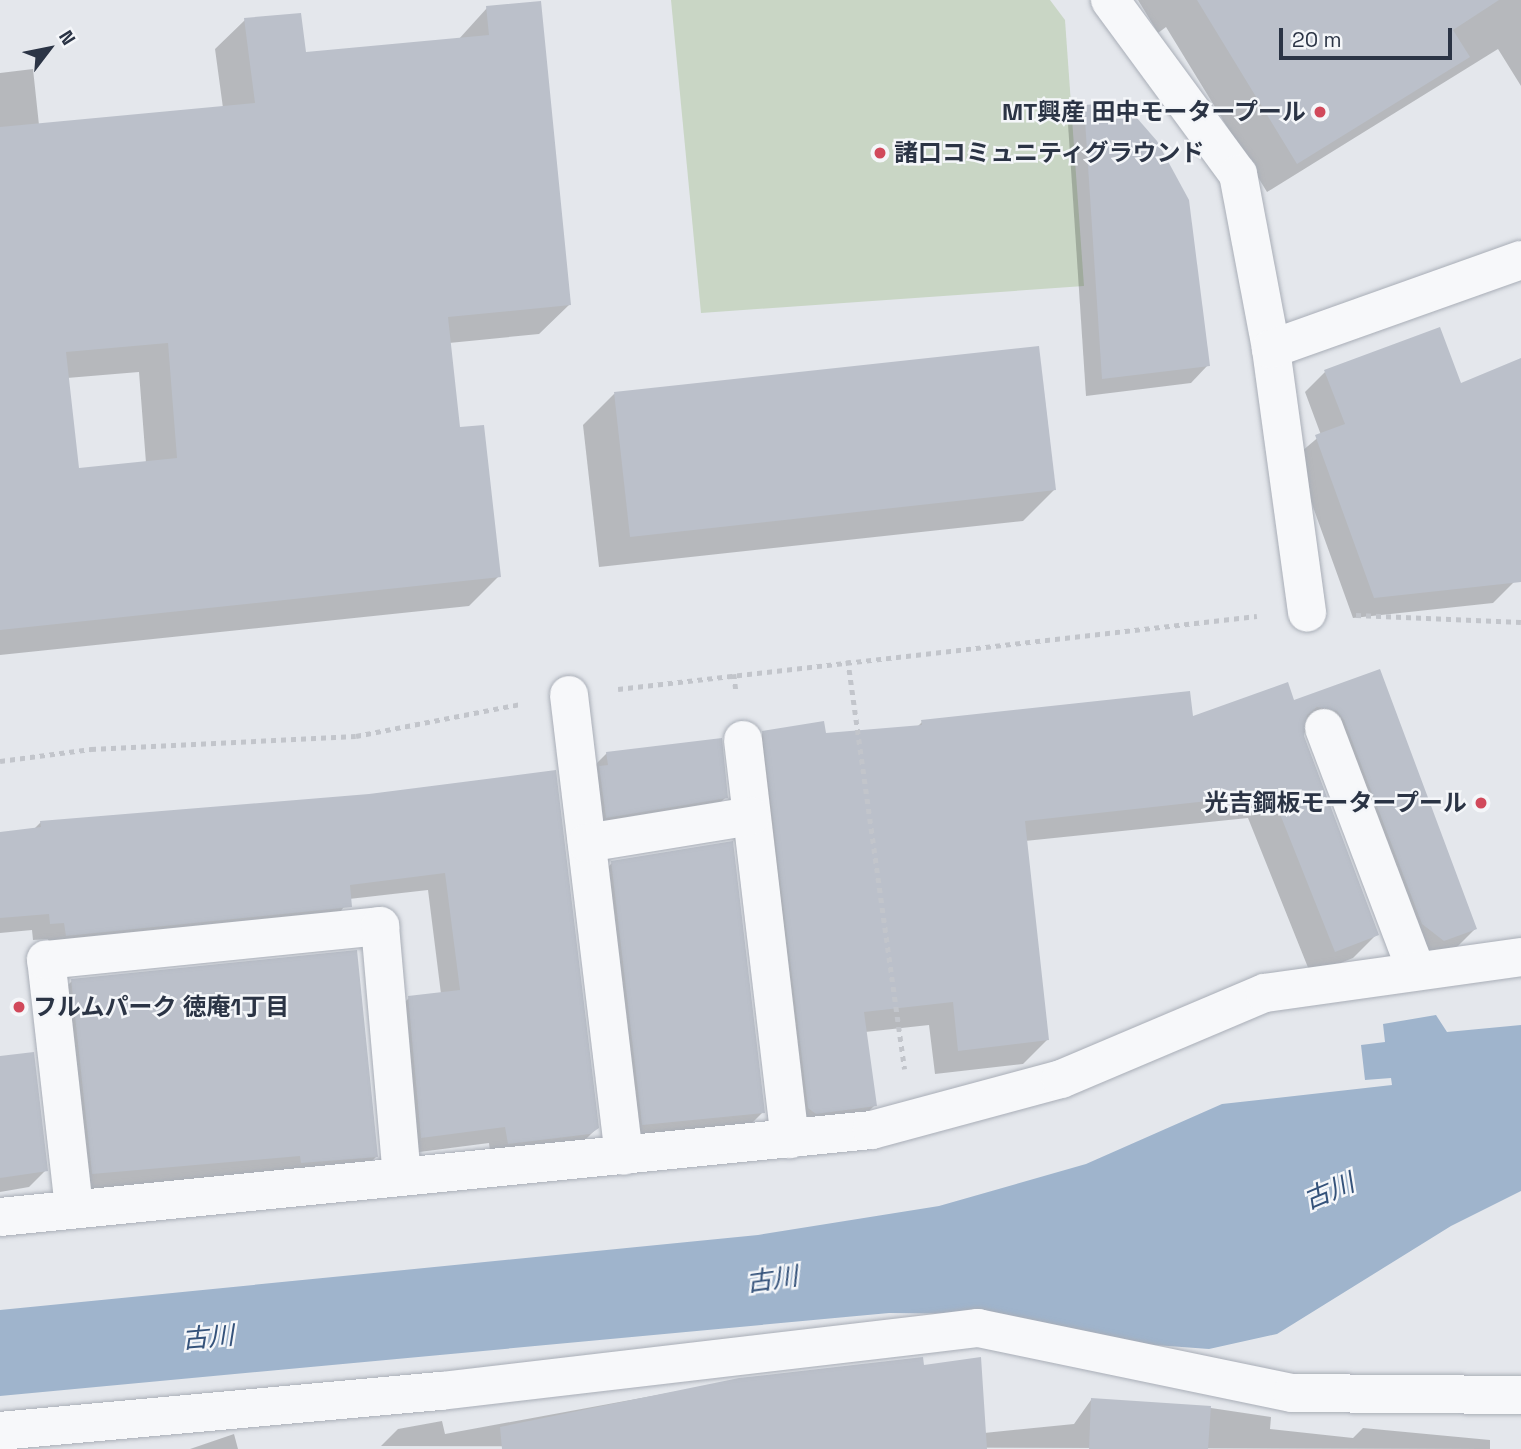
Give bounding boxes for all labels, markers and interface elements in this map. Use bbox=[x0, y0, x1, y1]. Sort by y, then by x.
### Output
north arrow bbox=[14, 14, 84, 84]
scale bar bbox=[1283, 14, 1456, 58]
text: N bbox=[53, 26, 81, 50]
text: 20 m bbox=[1292, 26, 1342, 53]
place label: MT興産 田中モータープール bbox=[1001, 98, 1306, 126]
marker: MT興産 田中モータープール bbox=[1312, 104, 1328, 120]
place label: 諸口コミュニティグラウンド bbox=[894, 139, 1206, 167]
marker: 諸口コミュニティグラウンド bbox=[872, 145, 888, 161]
place label: 光吉鋼板モータープール bbox=[1203, 789, 1467, 817]
marker: 光吉鋼板モータープール bbox=[1473, 795, 1489, 811]
place label: フルムパーク 徳庵1丁目 bbox=[33, 993, 290, 1021]
marker: フルムパーク 徳庵1丁目 bbox=[11, 999, 27, 1015]
water label: 古川 bbox=[1299, 1167, 1359, 1217]
water label: 古川 bbox=[744, 1261, 800, 1299]
water label: 古川 bbox=[181, 1320, 235, 1356]

